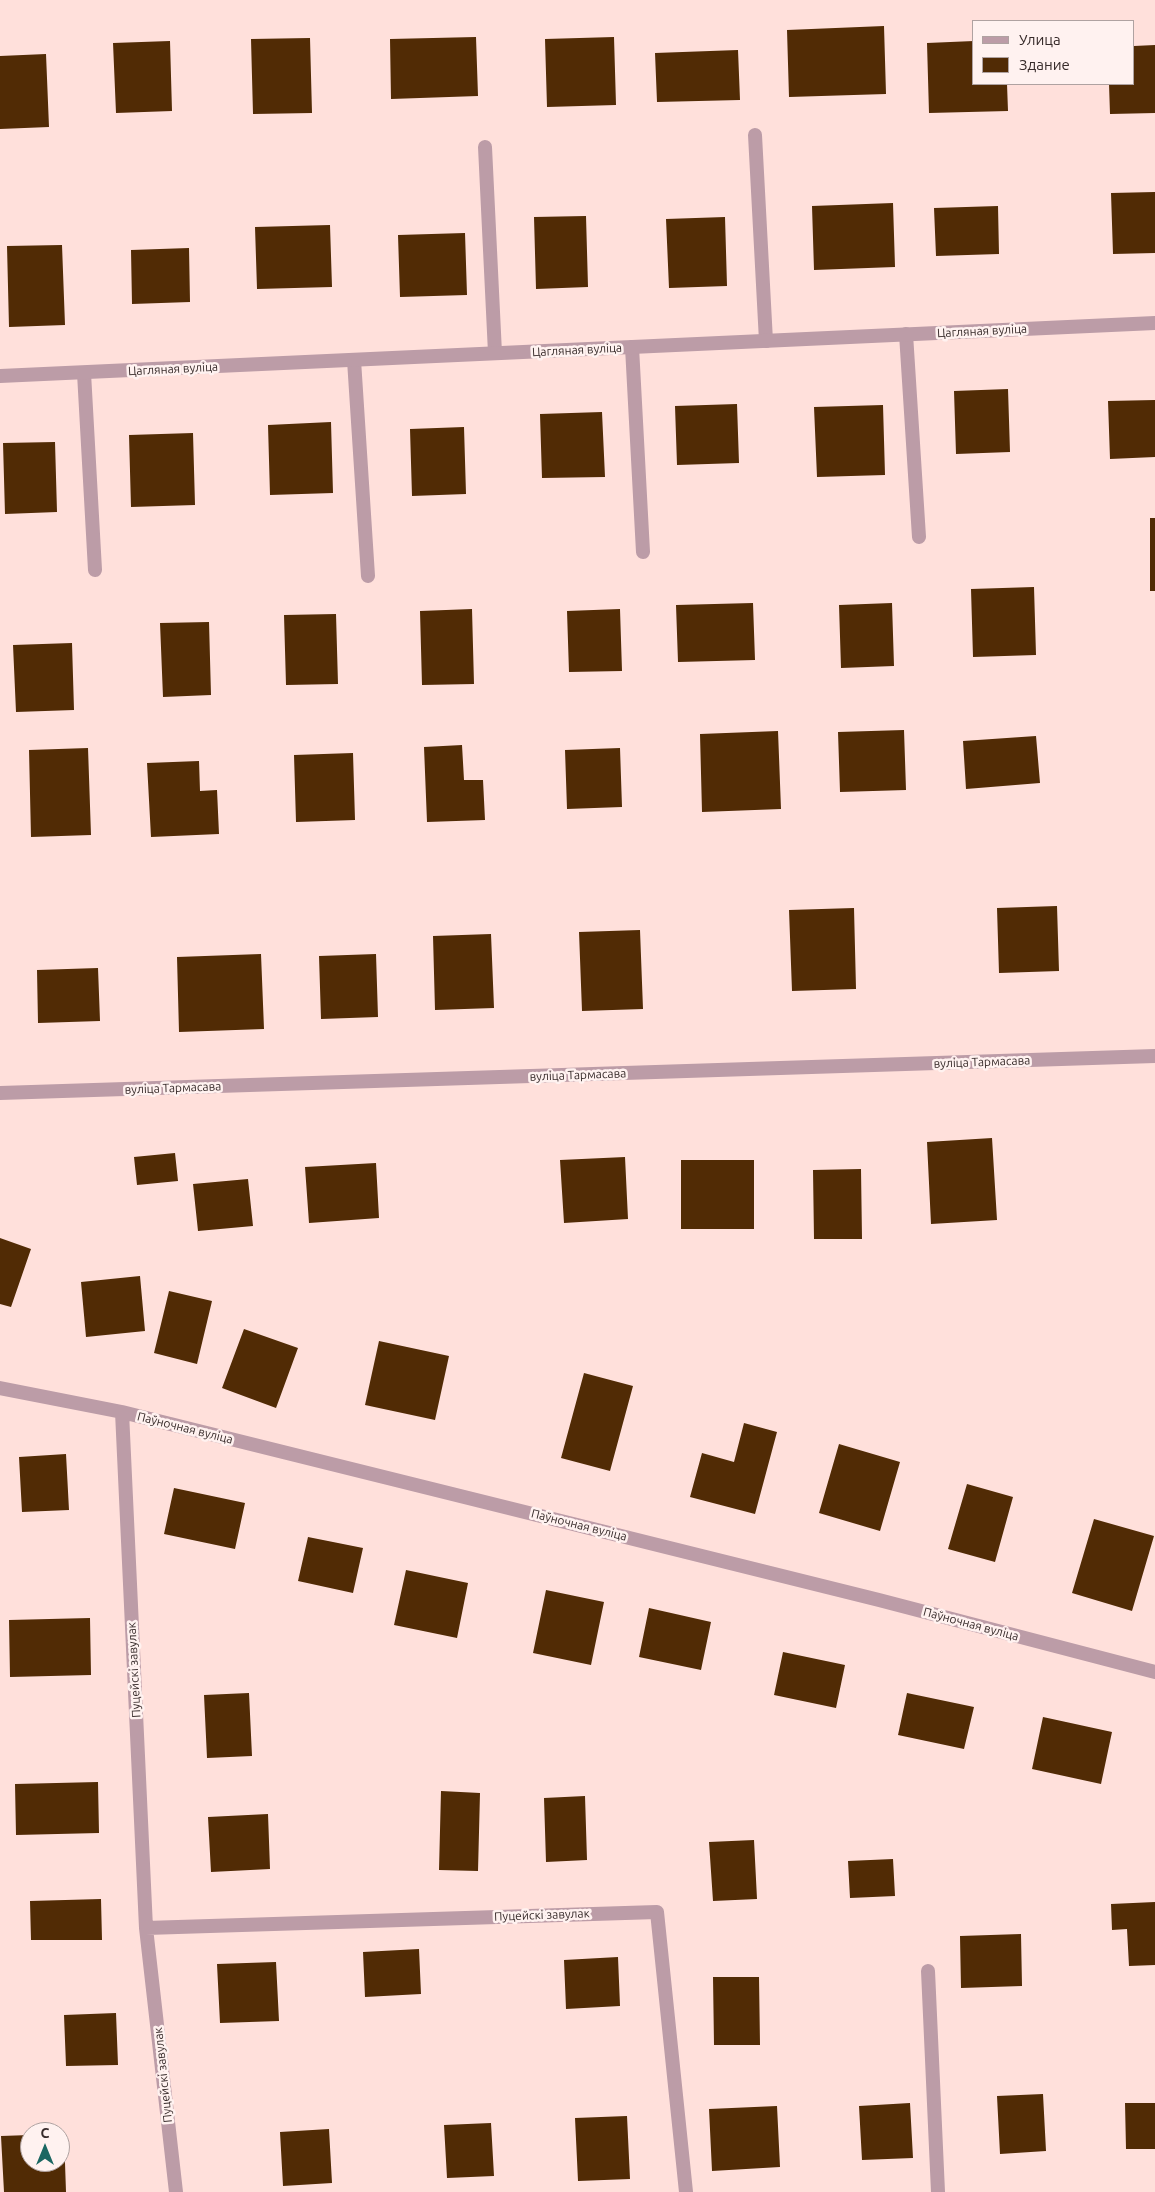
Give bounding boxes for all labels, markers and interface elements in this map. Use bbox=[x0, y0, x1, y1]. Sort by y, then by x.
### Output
legend bbox=[972, 20, 1135, 85]
text: Улица bbox=[1019, 31, 1061, 48]
text: Здание bbox=[1019, 56, 1070, 73]
street label: Цагляная вуліца bbox=[937, 321, 1027, 341]
street label: Цагляная вуліца bbox=[532, 340, 622, 360]
street label: Цагляная вуліца bbox=[128, 359, 218, 379]
street label: вуліца Тармасава bbox=[933, 1053, 1031, 1071]
street label: вуліца Тармасава bbox=[529, 1066, 627, 1084]
street label: вуліца Тармасава bbox=[124, 1079, 222, 1097]
street label: Паўночная вуліца bbox=[136, 1409, 234, 1447]
street label: Паўночная вуліца bbox=[530, 1506, 628, 1544]
street label: Паўночная вуліца bbox=[922, 1604, 1020, 1644]
street label: Пуцейскі завулак bbox=[124, 1622, 144, 1718]
street label: Пуцейскі завулак bbox=[494, 1906, 590, 1924]
street label: Пуцейскі завулак bbox=[151, 2027, 175, 2123]
north arrow bbox=[20, 2122, 70, 2172]
text: С bbox=[41, 2125, 49, 2141]

